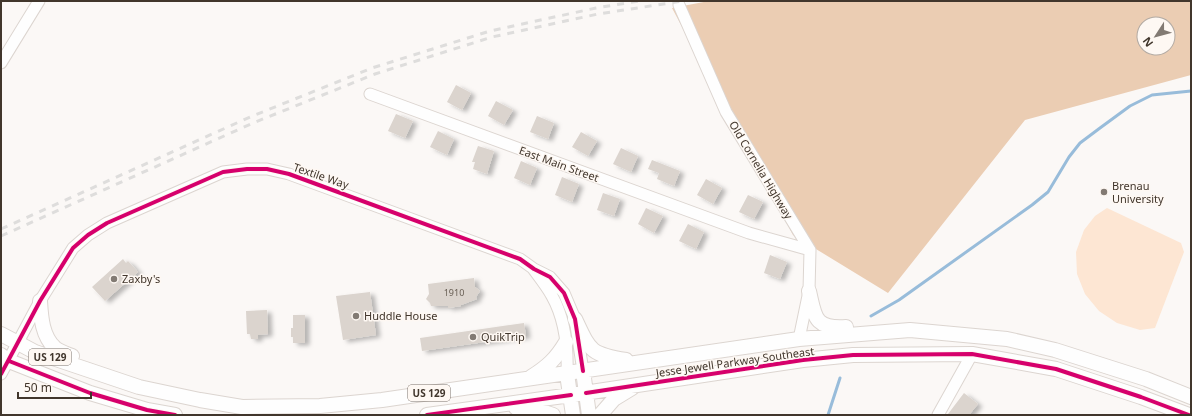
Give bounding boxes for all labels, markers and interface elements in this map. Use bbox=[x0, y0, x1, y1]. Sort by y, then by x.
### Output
north arrow bbox=[1136, 16, 1176, 56]
text: N bbox=[1139, 34, 1156, 50]
street label: Old Cornelia Highway bbox=[726, 118, 797, 222]
street label: East Main Street bbox=[517, 142, 601, 185]
street label: Textile Way bbox=[291, 159, 351, 192]
place label: Brenau University bbox=[1112, 178, 1164, 206]
marker: Brenau University bbox=[1099, 187, 1109, 197]
place label: Zaxby's bbox=[122, 271, 160, 286]
marker: Zaxby's bbox=[109, 274, 119, 284]
house number: 1910 bbox=[444, 286, 464, 299]
place label: Huddle House bbox=[364, 308, 437, 323]
marker: Huddle House bbox=[351, 311, 361, 321]
place label: QuikTrip bbox=[481, 329, 525, 344]
marker: QuikTrip bbox=[468, 332, 478, 342]
street label: Jesse Jewell Parkway Southeast bbox=[654, 343, 815, 380]
road number: US 129 bbox=[29, 349, 71, 365]
scale bar bbox=[18, 374, 91, 400]
text: 50 m bbox=[24, 379, 52, 396]
road number: US 129 bbox=[408, 385, 450, 401]

